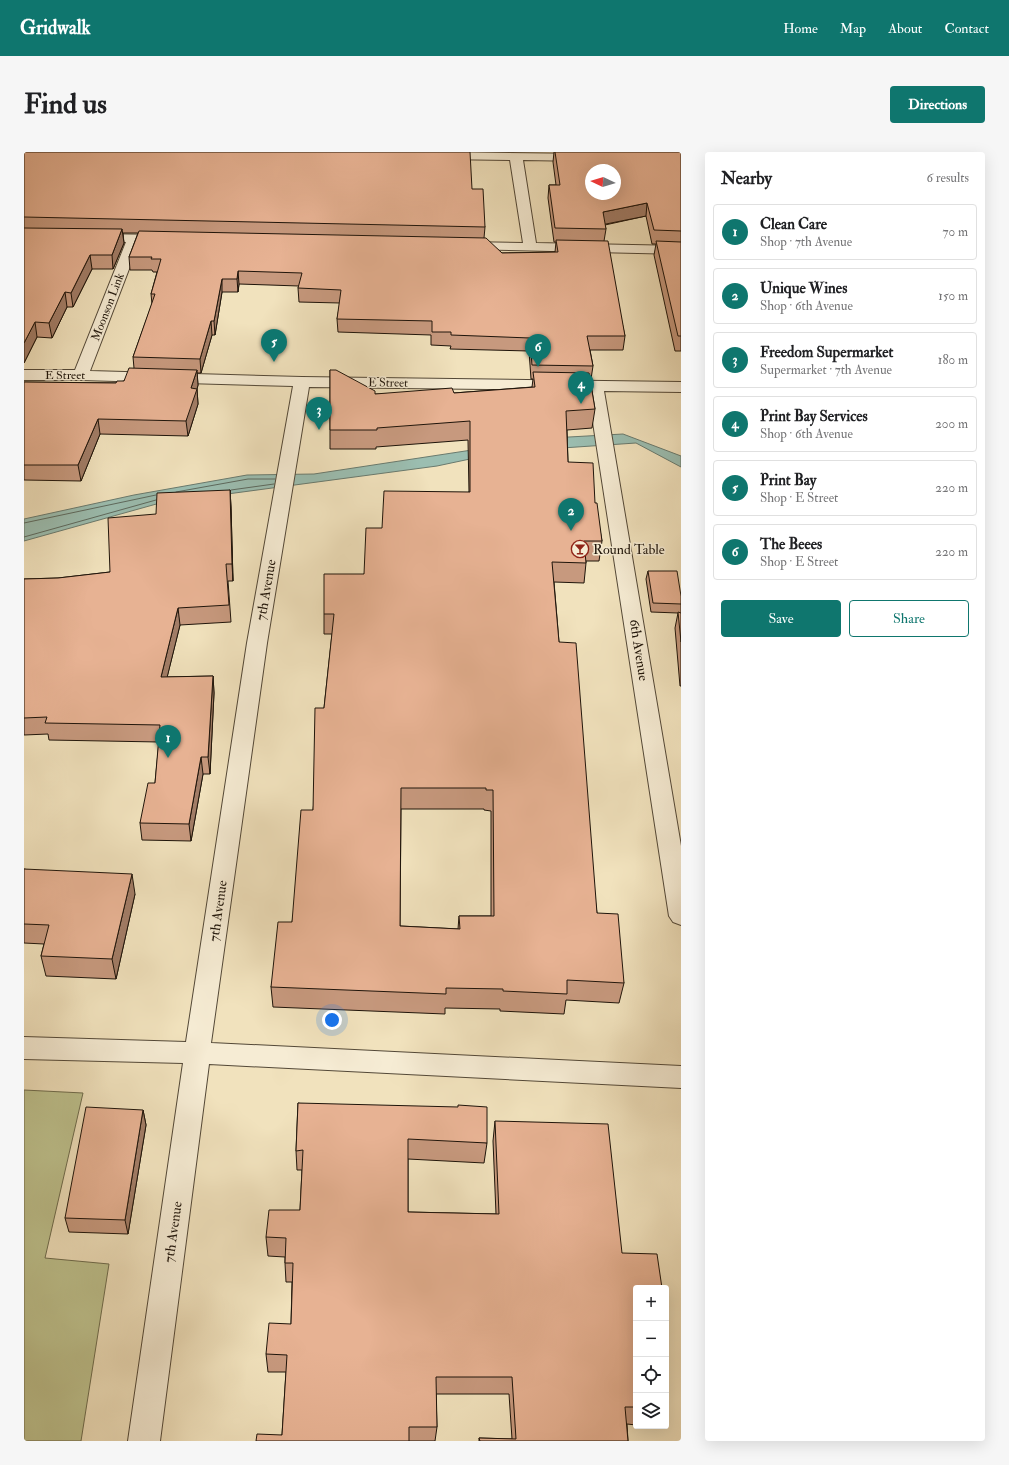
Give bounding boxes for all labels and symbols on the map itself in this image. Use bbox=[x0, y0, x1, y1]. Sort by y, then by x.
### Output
north arrow bbox=[585, 164, 621, 200]
street label: Moonson Link bbox=[88, 271, 128, 343]
pin: 5 bbox=[261, 329, 287, 362]
pin: 6 bbox=[525, 334, 551, 367]
street label: E Street bbox=[45, 368, 85, 383]
pin: 4 bbox=[568, 371, 594, 404]
street label: E Street bbox=[368, 375, 408, 391]
pin: 3 bbox=[306, 397, 332, 430]
pin: 2 bbox=[558, 498, 584, 531]
bar icon: Round Table bbox=[570, 539, 590, 559]
place label: Round Table bbox=[593, 541, 665, 558]
street label: 7th Avenue bbox=[252, 558, 280, 622]
street label: 6th Avenue bbox=[626, 618, 652, 682]
pin: 1 bbox=[155, 725, 181, 758]
street label: 7th Avenue bbox=[205, 879, 231, 943]
your location bbox=[322, 1010, 342, 1030]
street label: 7th Avenue bbox=[160, 1200, 186, 1264]

